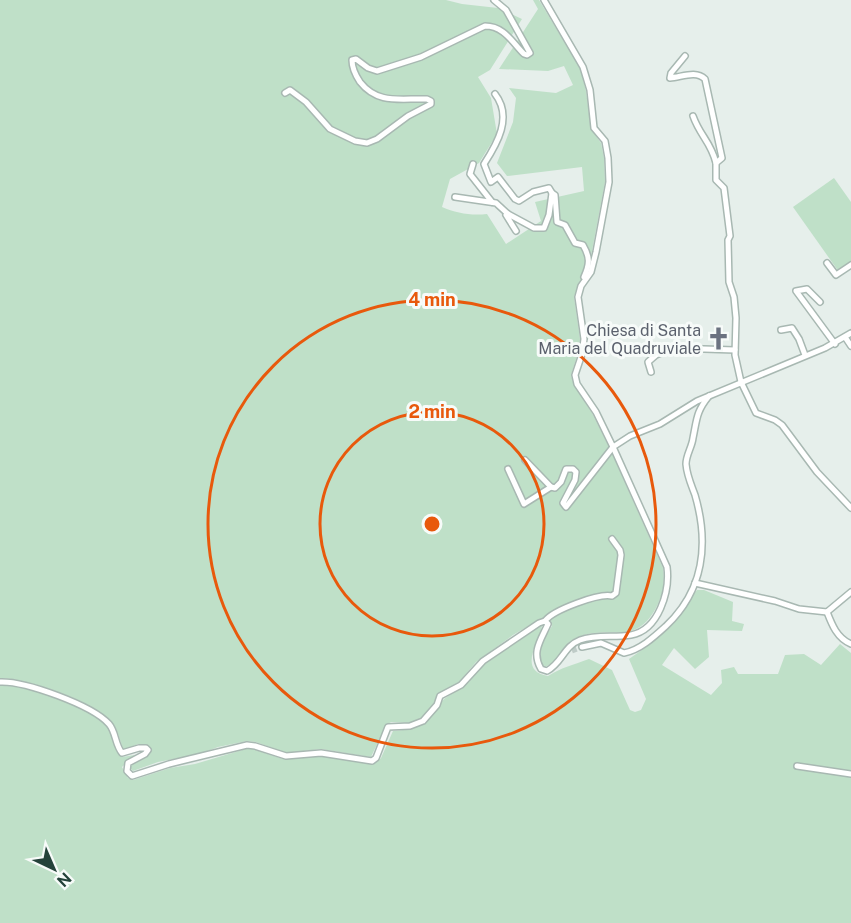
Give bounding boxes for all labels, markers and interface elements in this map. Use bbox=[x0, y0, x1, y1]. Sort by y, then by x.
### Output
text: 4 min bbox=[408, 289, 456, 310]
place label: Chiesa di Santa Maria del Quadruviale bbox=[538, 321, 701, 358]
church icon: Chiesa di Santa Maria del Quadruviale bbox=[706, 326, 732, 352]
text: 2 min bbox=[408, 401, 456, 422]
centre of rings bbox=[422, 514, 442, 534]
north arrow bbox=[24, 839, 84, 899]
text: N bbox=[53, 868, 75, 891]

